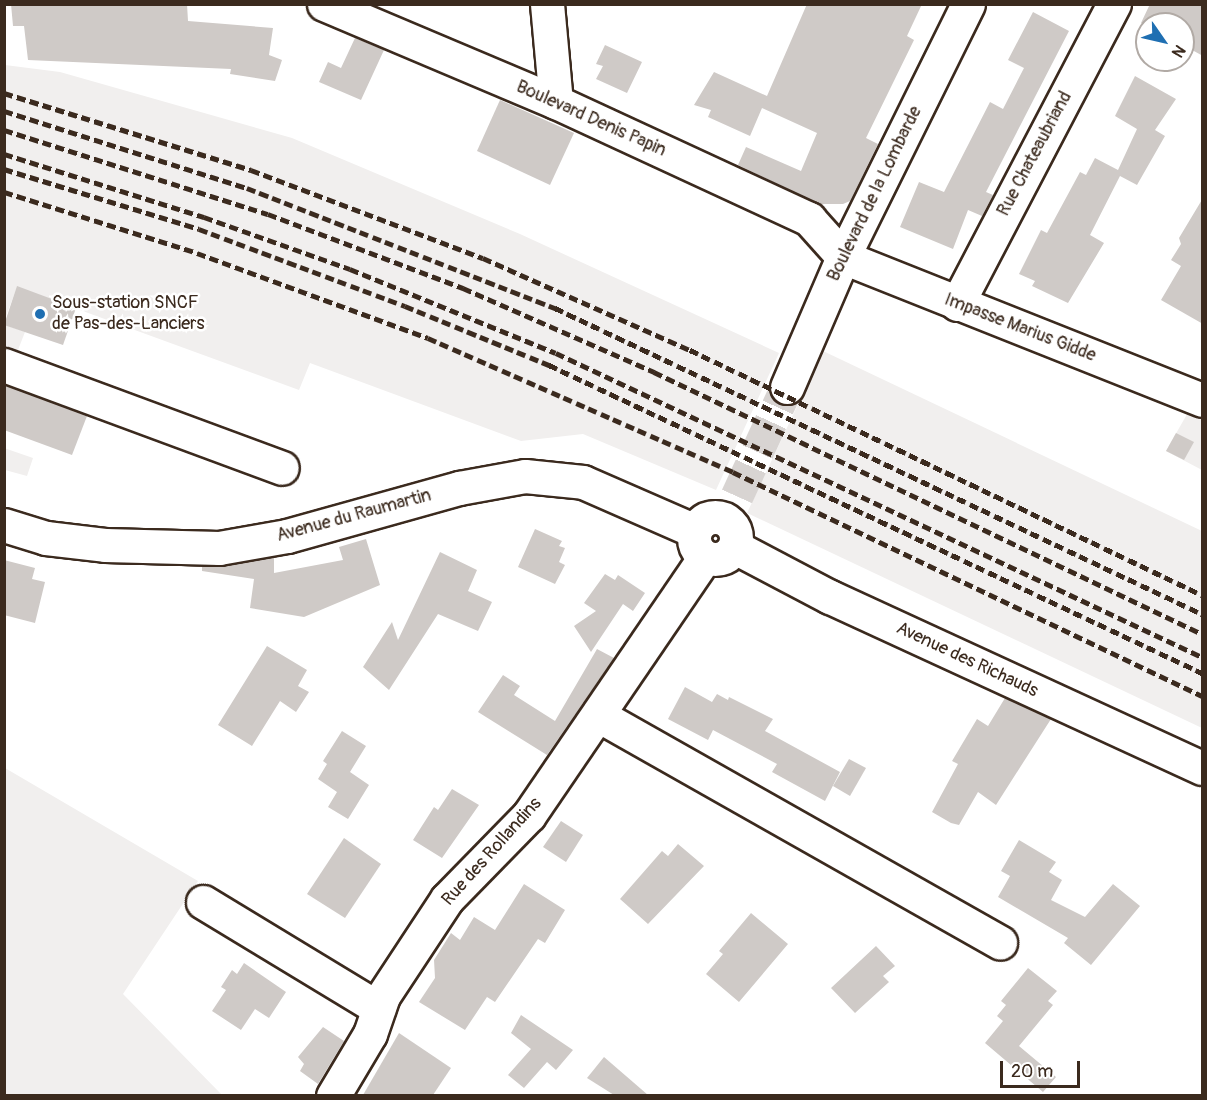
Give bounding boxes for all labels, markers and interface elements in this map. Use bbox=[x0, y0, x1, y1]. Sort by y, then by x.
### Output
north arrow bbox=[1135, 12, 1195, 72]
text: N bbox=[1167, 41, 1190, 61]
street label: Boulevard Denis Papin bbox=[513, 76, 669, 162]
street label: Rue Chateaubriand bbox=[993, 88, 1077, 220]
street label: Boulevard de la Lombarde bbox=[823, 103, 927, 285]
street label: Impasse Marius Gidde bbox=[941, 289, 1099, 367]
place label: Sous-station SNCF de Pas-des-Lanciers bbox=[52, 293, 205, 336]
marker: Sous-station SNCF de Pas-des-Lanciers bbox=[33, 307, 47, 321]
street label: Avenue du Raumartin bbox=[274, 485, 434, 547]
street label: Avenue des Richauds bbox=[893, 618, 1041, 702]
street label: Rue des Rollandins bbox=[438, 793, 546, 911]
scale bar bbox=[1003, 1049, 1082, 1087]
text: 20 m bbox=[1011, 1060, 1053, 1083]

